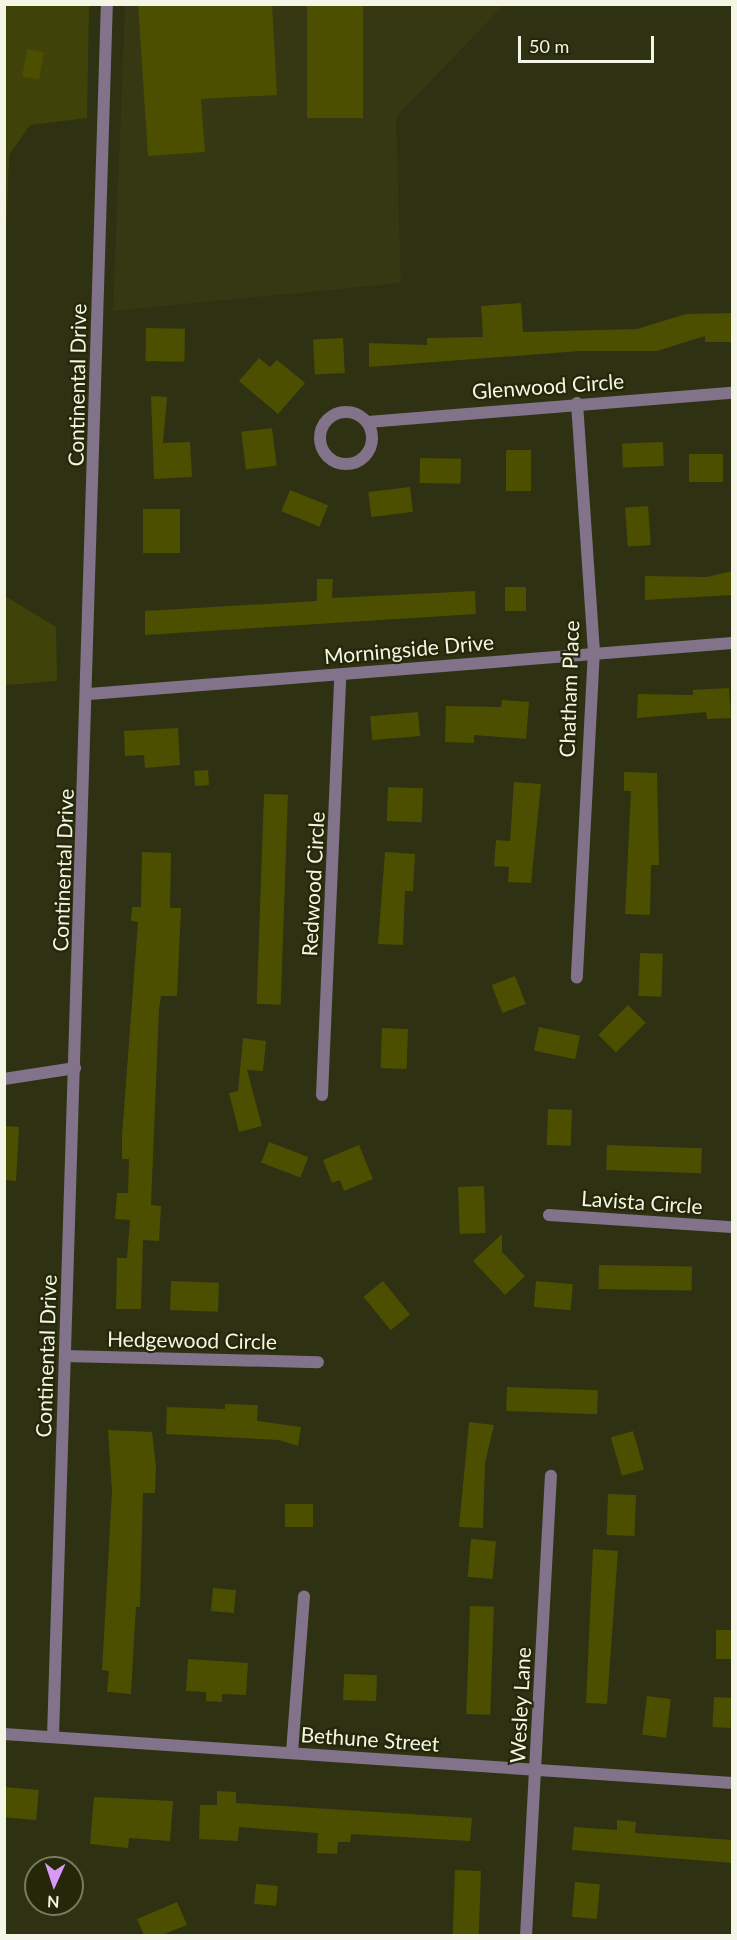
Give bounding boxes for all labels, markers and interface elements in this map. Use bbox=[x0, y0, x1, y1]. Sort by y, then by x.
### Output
scale bar bbox=[521, 24, 658, 62]
text: 50 m bbox=[529, 35, 569, 57]
street label: Continental Drive bbox=[63, 303, 91, 467]
street label: Glenwood Circle bbox=[471, 368, 625, 404]
street label: Chatham Place bbox=[554, 620, 584, 758]
street label: Morningside Drive bbox=[323, 629, 495, 669]
street label: Continental Drive bbox=[48, 788, 78, 952]
street label: Redwood Circle bbox=[297, 811, 329, 957]
street label: Lavista Circle bbox=[580, 1185, 704, 1219]
street label: Continental Drive bbox=[31, 1274, 61, 1438]
street label: Hedgewood Circle bbox=[107, 1326, 277, 1354]
street label: Wesley Lane bbox=[504, 1646, 536, 1764]
street label: Bethune Street bbox=[300, 1722, 440, 1756]
north arrow bbox=[24, 1856, 84, 1916]
text: N bbox=[46, 1893, 60, 1912]

